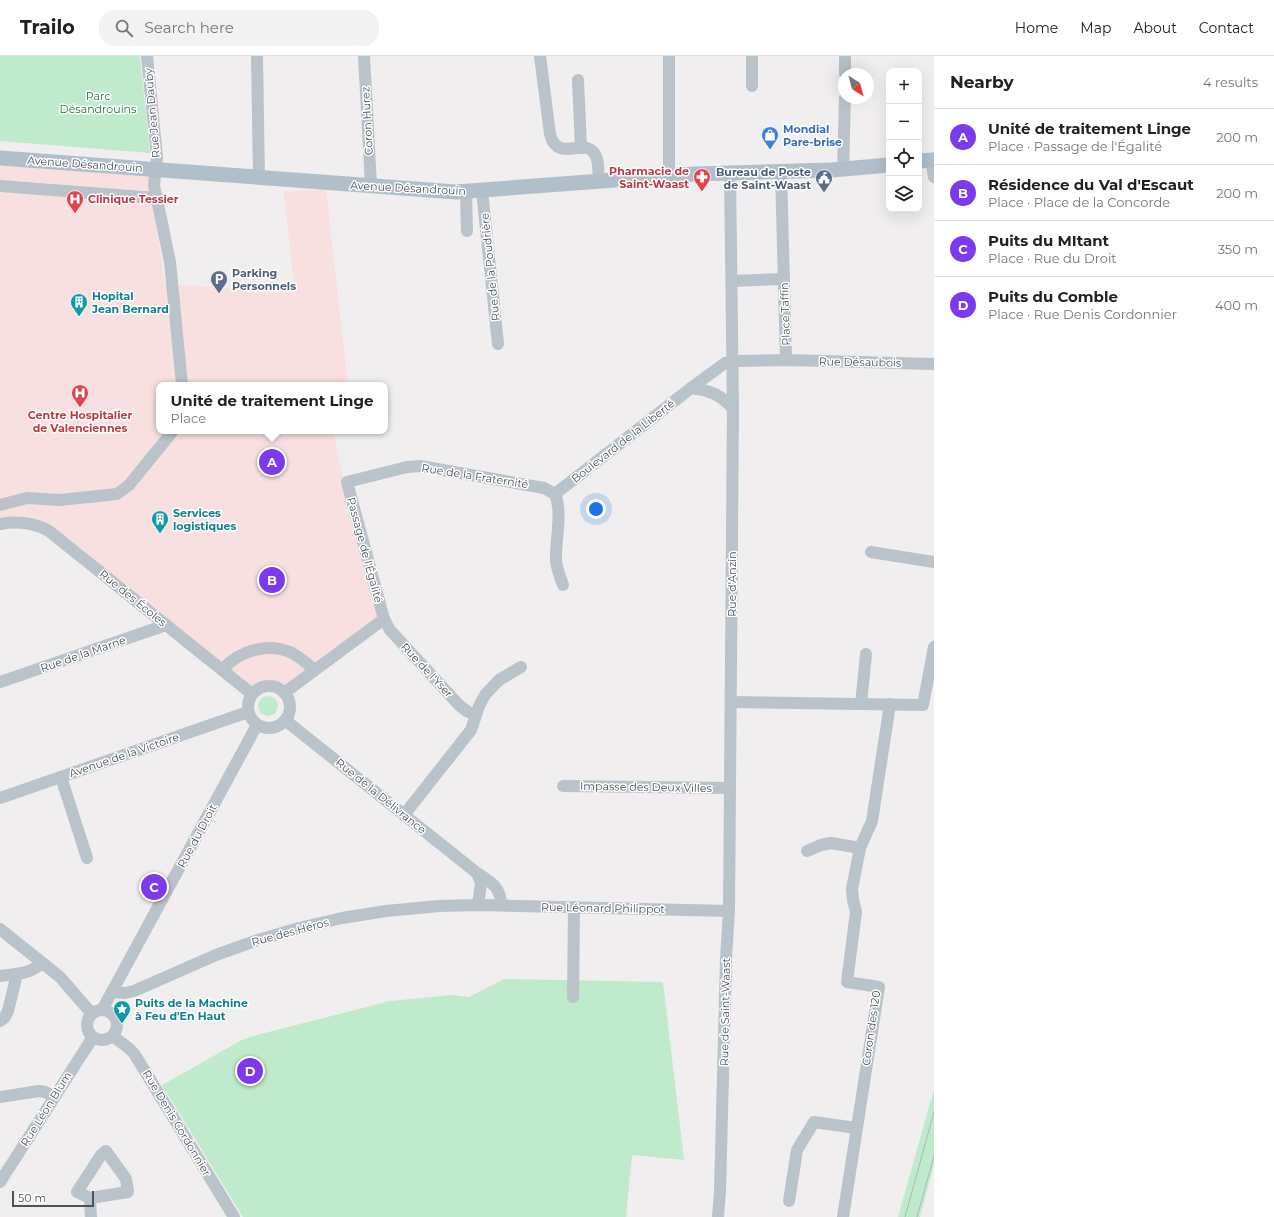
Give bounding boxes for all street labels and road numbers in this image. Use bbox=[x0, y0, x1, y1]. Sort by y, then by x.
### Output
street label: Rue Jean Dauby bbox=[141, 68, 163, 158]
street label: Coron Hurez bbox=[358, 86, 376, 156]
street label: Avenue Désandrouin bbox=[27, 153, 143, 175]
street label: Avenue Désandrouin bbox=[350, 178, 466, 198]
street label: Rue de la Poudrière bbox=[477, 212, 503, 322]
street label: Place Taffin bbox=[777, 282, 793, 346]
street label: Rue Désaubois bbox=[819, 354, 902, 370]
street label: Boulevard de la Liberté bbox=[569, 396, 678, 486]
street label: Rue de la Fraternité bbox=[421, 461, 530, 491]
street label: Passage de l'Égalité bbox=[344, 496, 386, 605]
street label: Rue d'Anzin bbox=[725, 551, 739, 617]
street label: Rue des Écoles bbox=[97, 567, 170, 630]
street label: Rue de la Marne bbox=[38, 633, 128, 675]
street label: Rue de l'Yser bbox=[398, 640, 456, 700]
street label: Avenue de la Victoire bbox=[67, 729, 181, 780]
street label: Rue de la Délivrance bbox=[333, 755, 429, 837]
street label: Impasse des Deux Villes bbox=[580, 779, 713, 795]
street label: Rue du Droit bbox=[174, 801, 220, 870]
street label: Rue Léonard Philippot bbox=[541, 900, 666, 916]
street label: Rue des Héros bbox=[250, 915, 331, 949]
street label: Rue de Saint-Waast bbox=[717, 957, 733, 1066]
street label: Coron des 120 bbox=[859, 990, 883, 1066]
street label: Rue Denis Cordonnier bbox=[140, 1067, 214, 1179]
street label: Rue Léon Blum bbox=[17, 1069, 75, 1149]

